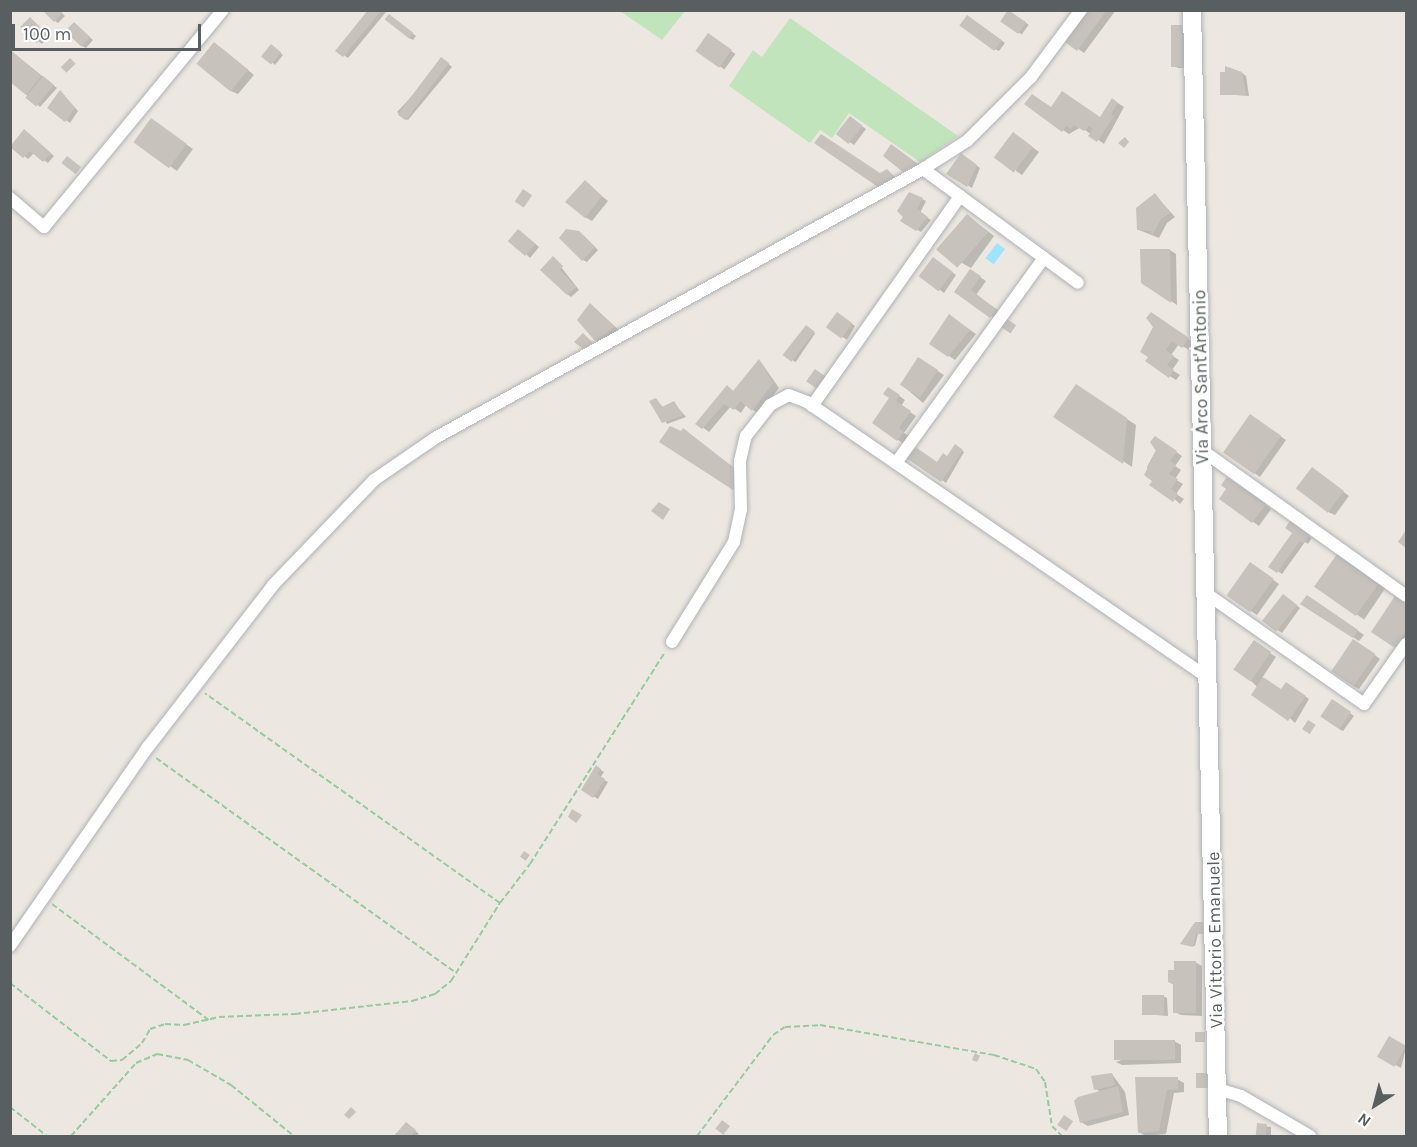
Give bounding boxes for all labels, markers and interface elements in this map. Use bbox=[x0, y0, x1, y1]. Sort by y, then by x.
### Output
scale bar bbox=[15, 12, 204, 50]
text: 100 m bbox=[23, 23, 71, 45]
street label: Via Arco Sant'Antonio bbox=[1189, 289, 1213, 465]
street label: Via Vittorio Emanuele bbox=[1203, 851, 1227, 1029]
north arrow bbox=[1345, 1075, 1405, 1135]
text: N bbox=[1354, 1109, 1374, 1131]

